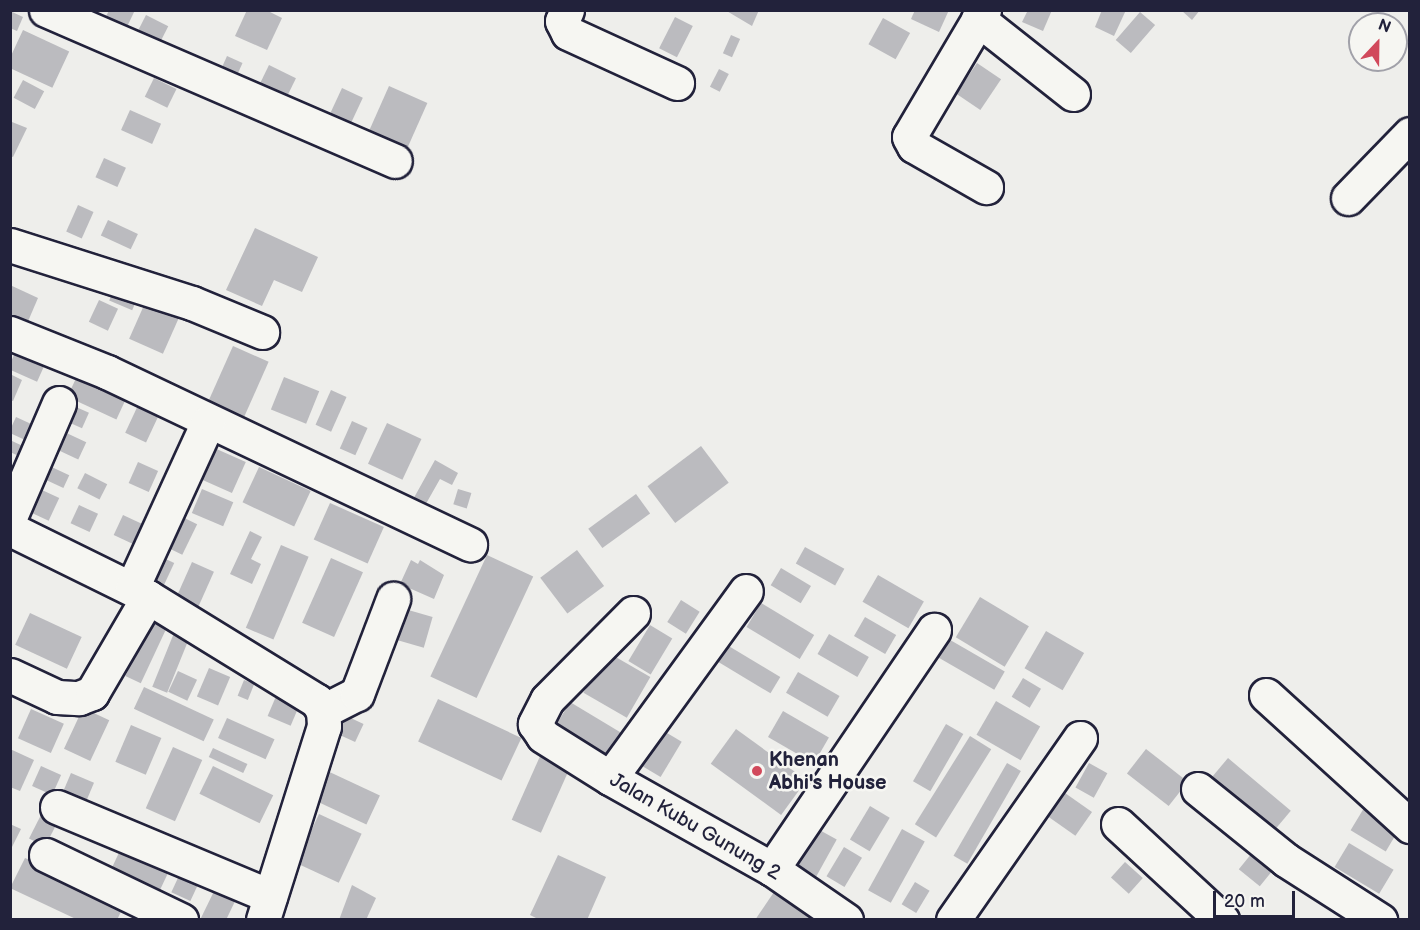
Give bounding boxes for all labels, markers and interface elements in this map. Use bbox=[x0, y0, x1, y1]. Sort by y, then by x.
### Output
north arrow bbox=[1348, 12, 1408, 72]
text: N bbox=[1375, 16, 1393, 38]
place label: Khenan Abhi's House bbox=[769, 748, 886, 795]
marker: Khenan Abhi's House bbox=[750, 764, 764, 778]
street label: Jalan Kubu Gunung 2 bbox=[605, 768, 785, 886]
scale bar bbox=[1216, 879, 1298, 917]
text: 20 m bbox=[1224, 891, 1265, 912]

